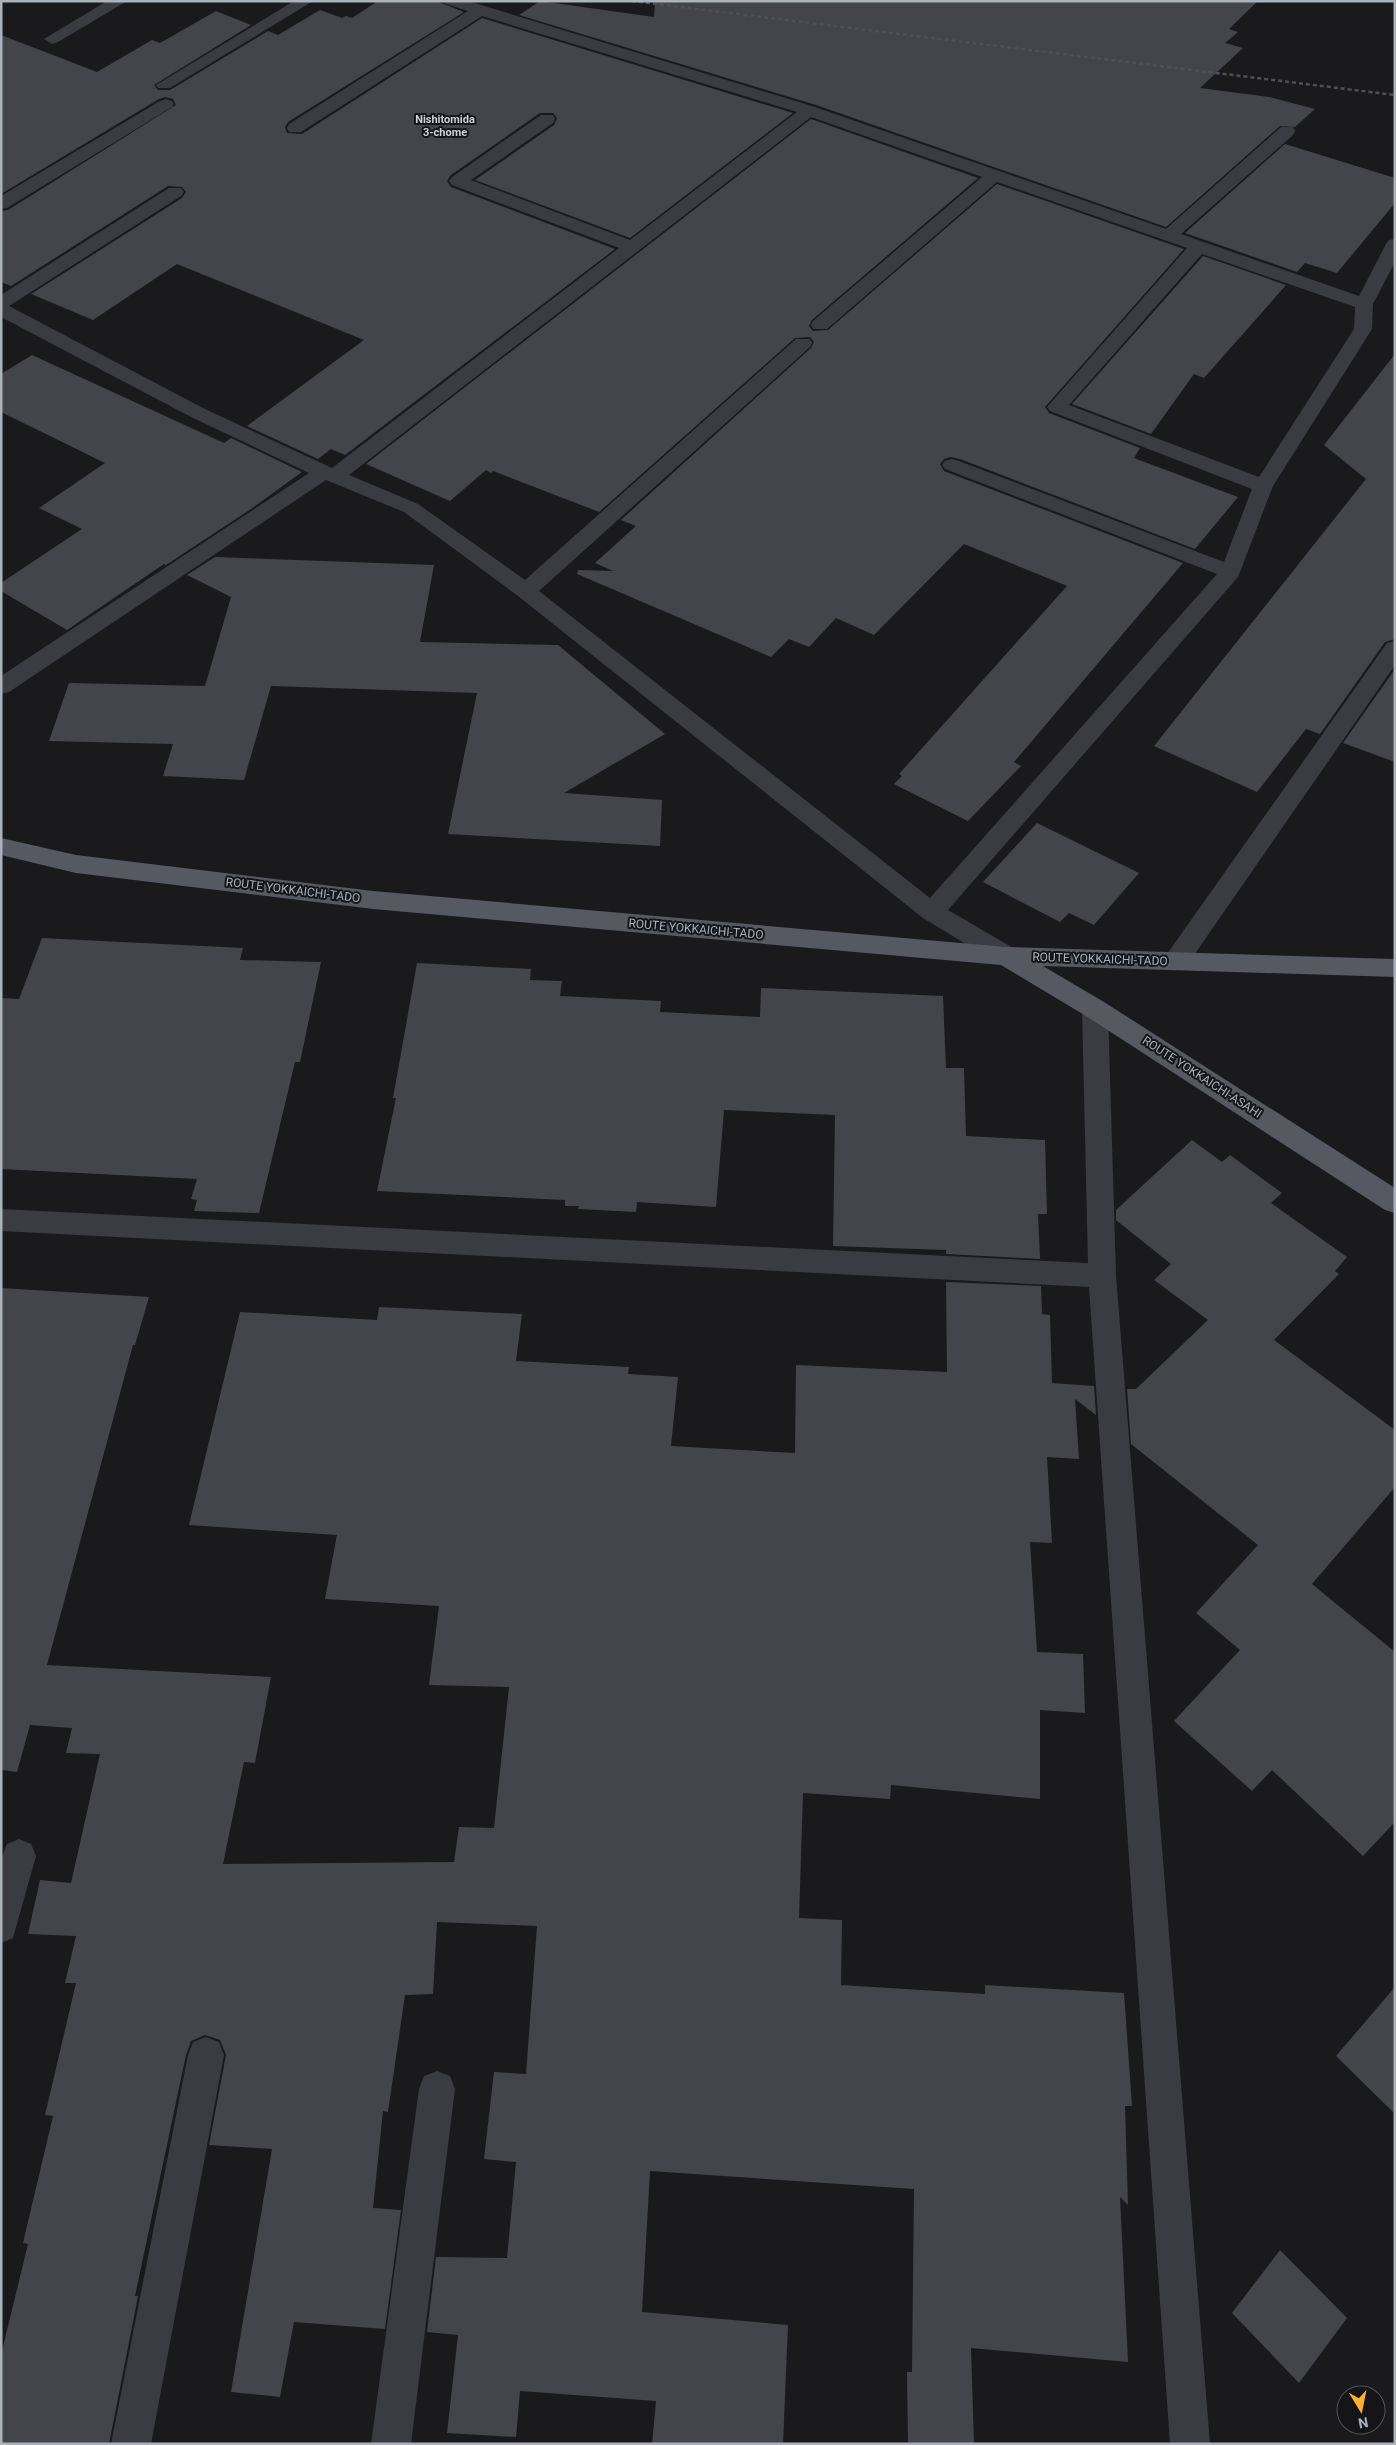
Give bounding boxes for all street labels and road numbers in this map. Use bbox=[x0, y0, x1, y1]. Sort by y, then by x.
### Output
street label: ROUTE YOKKAICHI-TADO bbox=[225, 875, 361, 905]
street label: ROUTE YOKKAICHI-TADO bbox=[628, 916, 764, 942]
street label: ROUTE YOKKAICHI-TADO bbox=[1032, 950, 1168, 968]
street label: ROUTE YOKKAICHI-ASAHI bbox=[1140, 1033, 1264, 1121]

